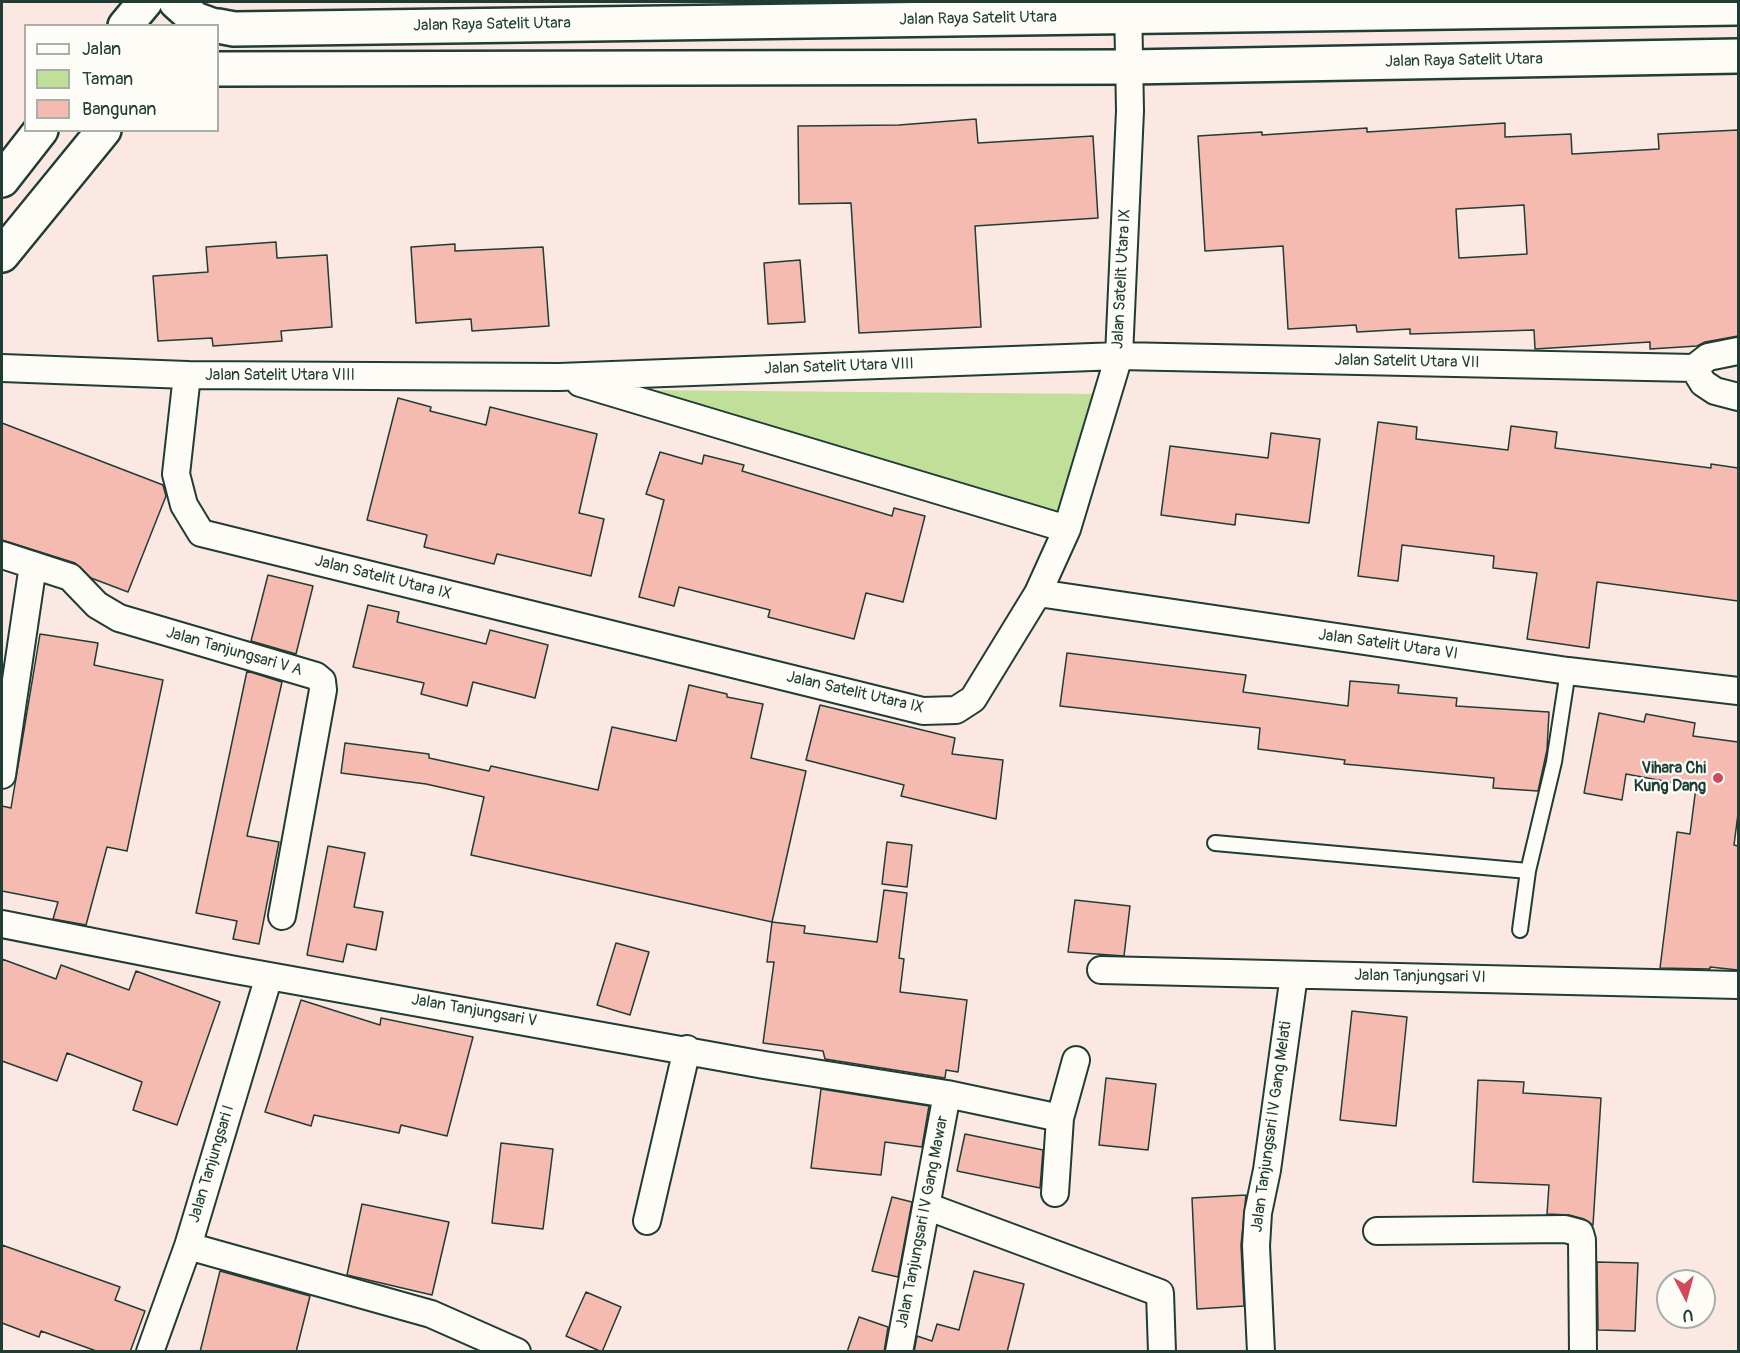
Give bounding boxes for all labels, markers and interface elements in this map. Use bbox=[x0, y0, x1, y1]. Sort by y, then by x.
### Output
street label: Jalan Raya Satelit Utara bbox=[899, 8, 1057, 30]
street label: Jalan Raya Satelit Utara bbox=[413, 14, 571, 36]
legend bbox=[24, 24, 219, 132]
text: Jalan bbox=[82, 38, 121, 61]
street label: Jalan Raya Satelit Utara bbox=[1385, 50, 1543, 72]
text: Taman bbox=[82, 68, 133, 91]
text: Bangunan bbox=[82, 98, 157, 121]
street label: Jalan Satelit Utara IX bbox=[1109, 208, 1135, 350]
street label: Jalan Satelit Utara VII bbox=[1334, 351, 1480, 373]
street label: Jalan Satelit Utara VIII bbox=[764, 355, 914, 379]
street label: Jalan Satelit Utara VIII bbox=[205, 366, 355, 386]
street label: Jalan Satelit Utara IX bbox=[313, 552, 453, 604]
street label: Jalan Tanjungsari V A bbox=[164, 623, 304, 681]
street label: Jalan Satelit Utara VI bbox=[1317, 626, 1459, 664]
street label: Jalan Satelit Utara IX bbox=[784, 668, 926, 718]
place label: Vihara Chi Kung Dang bbox=[1634, 759, 1706, 797]
marker: Vihara Chi Kung Dang bbox=[1711, 771, 1725, 785]
street label: Jalan Tanjungsari VI bbox=[1354, 966, 1486, 988]
street label: Jalan Tanjungsari V bbox=[410, 991, 538, 1031]
street label: Jalan Tanjungsari IV Gang Melati bbox=[1248, 1020, 1296, 1234]
street label: Jalan Tanjungsari I bbox=[185, 1103, 239, 1225]
street label: Jalan Tanjungsari IV Gang Mawar bbox=[893, 1114, 953, 1330]
north arrow bbox=[1656, 1269, 1716, 1329]
text: U bbox=[1681, 1304, 1694, 1325]

